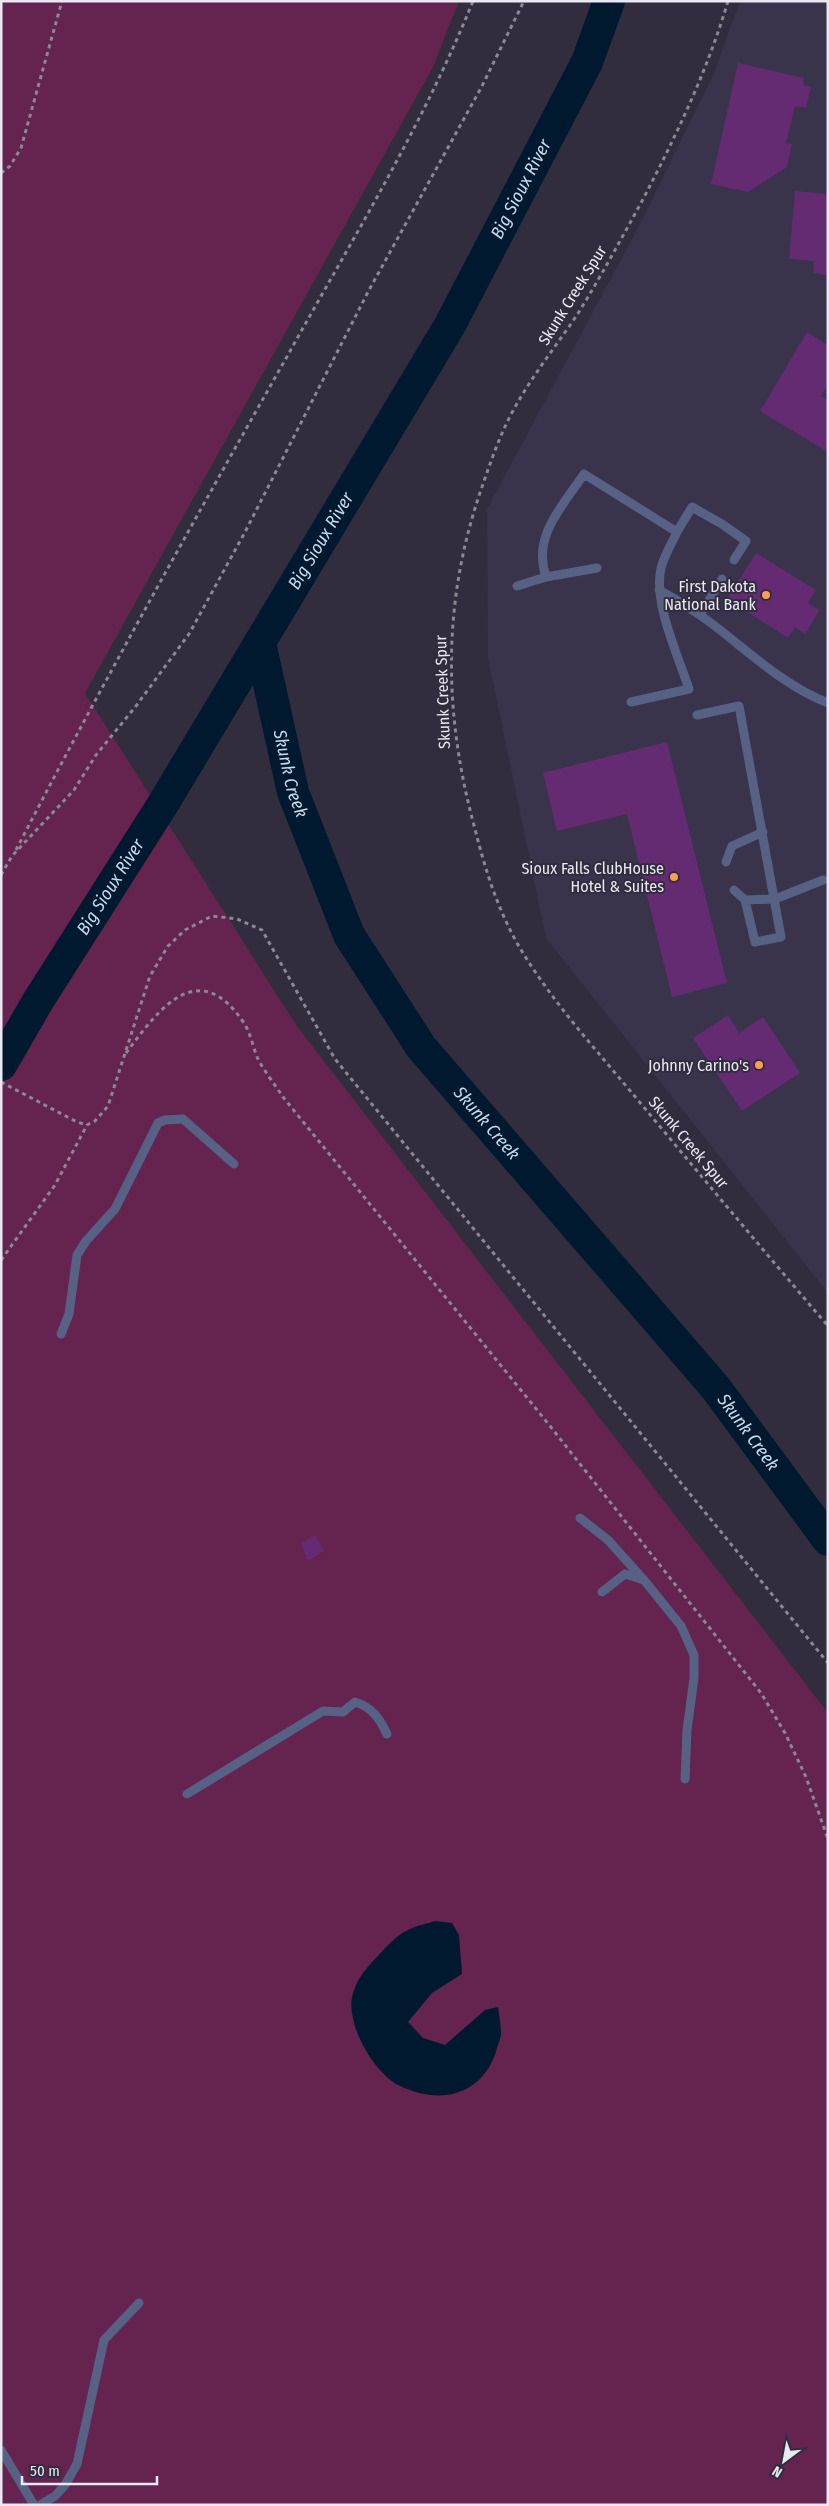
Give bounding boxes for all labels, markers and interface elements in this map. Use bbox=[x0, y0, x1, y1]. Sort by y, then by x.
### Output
water label: Big Sioux River bbox=[486, 135, 556, 242]
street label: Skunk Creek Spur bbox=[534, 242, 611, 349]
water label: Big Sioux River bbox=[283, 488, 359, 593]
place label: First Dakota National Bank bbox=[664, 577, 757, 614]
marker: First Dakota National Bank bbox=[760, 589, 772, 601]
street label: Skunk Creek Spur bbox=[431, 634, 454, 749]
water label: Skunk Creek bbox=[268, 727, 313, 821]
water label: Big Sioux River bbox=[72, 834, 149, 939]
place label: Sioux Falls ClubHouse Hotel & Suites bbox=[521, 859, 664, 896]
marker: Sioux Falls ClubHouse Hotel & Suites bbox=[668, 871, 680, 883]
place label: Johnny Carino's bbox=[648, 1056, 749, 1075]
marker: Johnny Carino's bbox=[753, 1059, 765, 1071]
water label: Skunk Creek bbox=[448, 1081, 525, 1164]
street label: Skunk Creek Spur bbox=[645, 1093, 733, 1192]
water label: Skunk Creek bbox=[712, 1389, 784, 1475]
north arrow bbox=[759, 2436, 809, 2486]
scale bar bbox=[22, 2454, 158, 2486]
text: 50 m bbox=[30, 2462, 60, 2480]
text: N bbox=[769, 2462, 785, 2481]

